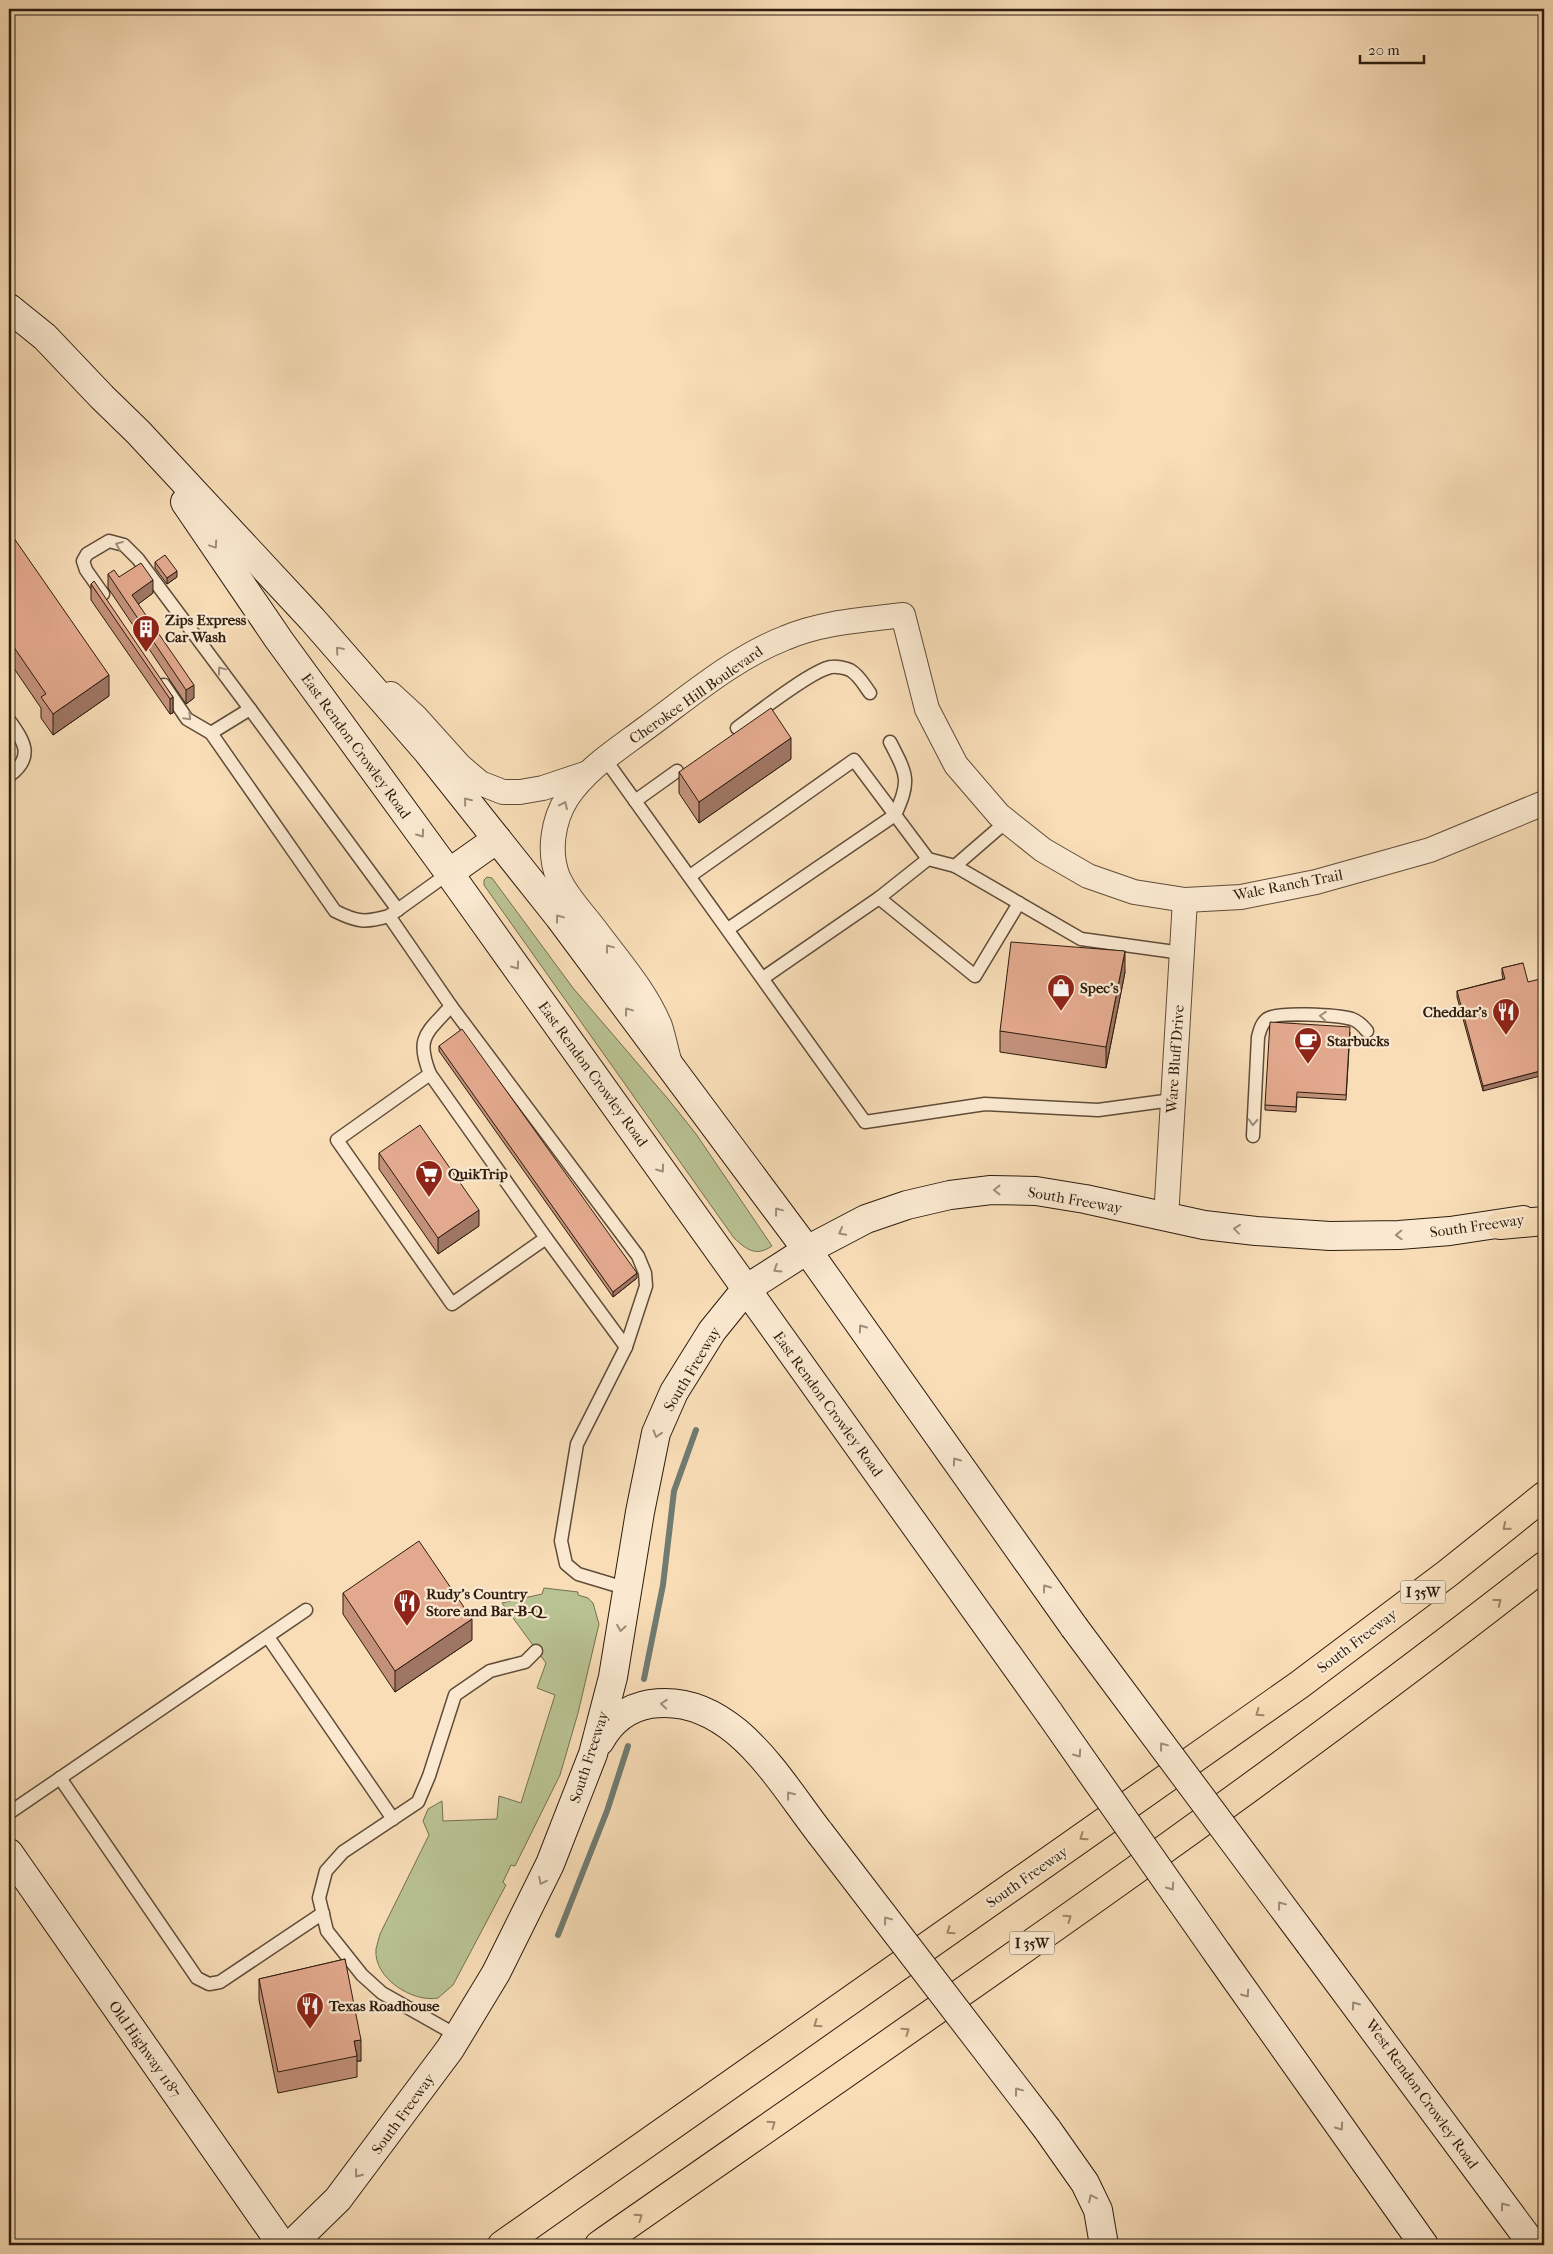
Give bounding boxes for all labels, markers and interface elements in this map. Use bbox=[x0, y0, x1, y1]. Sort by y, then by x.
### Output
scale bar bbox=[1360, 32, 1424, 64]
text: 20 m bbox=[1368, 41, 1400, 59]
one-way arrow bbox=[208, 540, 217, 549]
one-way arrow bbox=[115, 541, 124, 551]
place label: Zips Express Car Wash bbox=[165, 611, 247, 646]
building icon: Zips Express Car Wash bbox=[131, 614, 161, 653]
street label: Cherokee Hill Boulevard bbox=[626, 642, 767, 748]
one-way arrow bbox=[337, 647, 345, 656]
one-way arrow bbox=[218, 667, 226, 676]
street label: East Rendon Crowley Road bbox=[297, 670, 415, 823]
one-way arrow bbox=[182, 711, 191, 720]
one-way arrow bbox=[464, 798, 472, 807]
one-way arrow bbox=[558, 801, 568, 810]
one-way arrow bbox=[415, 828, 423, 837]
street label: Wale Ranch Trail bbox=[1231, 866, 1344, 905]
one-way arrow bbox=[556, 914, 565, 924]
one-way arrow bbox=[606, 944, 615, 954]
one-way arrow bbox=[510, 960, 518, 969]
shop icon: Spec's bbox=[1046, 973, 1076, 1012]
place label: Spec's bbox=[1080, 979, 1119, 997]
restaurant icon: Cheddar's bbox=[1491, 997, 1521, 1036]
street label: East Rendon Crowley Road bbox=[534, 998, 652, 1151]
place label: Cheddar's bbox=[1423, 1003, 1487, 1021]
street label: Ware Bluff Drive bbox=[1162, 1004, 1188, 1115]
one-way arrow bbox=[626, 1008, 634, 1017]
one-way arrow bbox=[1319, 1011, 1327, 1022]
cafe icon: Starbucks bbox=[1293, 1026, 1323, 1065]
place label: Starbucks bbox=[1327, 1032, 1390, 1050]
one-way arrow bbox=[1248, 1118, 1259, 1126]
supermarket icon: QuikTrip bbox=[414, 1159, 444, 1198]
one-way arrow bbox=[655, 1164, 664, 1173]
place label: QuikTrip bbox=[448, 1165, 508, 1183]
street label: South Freeway bbox=[1026, 1183, 1125, 1217]
one-way arrow bbox=[993, 1185, 1001, 1196]
one-way arrow bbox=[775, 1207, 784, 1217]
street label: South Freeway bbox=[1429, 1210, 1526, 1242]
one-way arrow bbox=[1233, 1224, 1241, 1235]
one-way arrow bbox=[838, 1226, 847, 1236]
one-way arrow bbox=[1395, 1229, 1403, 1240]
one-way arrow bbox=[773, 1263, 782, 1273]
street label: South Freeway bbox=[660, 1323, 725, 1415]
one-way arrow bbox=[859, 1324, 868, 1334]
street label: East Rendon Crowley Road bbox=[769, 1328, 887, 1481]
one-way arrow bbox=[652, 1429, 662, 1437]
one-way arrow bbox=[953, 1457, 962, 1466]
one-way arrow bbox=[1503, 1521, 1512, 1529]
road number: I 35W bbox=[1400, 1580, 1446, 1604]
one-way arrow bbox=[1043, 1584, 1052, 1593]
place label: Rudy's Country Store and Bar-B-Q bbox=[426, 1585, 548, 1620]
restaurant icon: Rudy's Country Store and Bar-B-Q bbox=[392, 1588, 422, 1627]
one-way arrow bbox=[1492, 1599, 1501, 1607]
street label: South Freeway bbox=[1313, 1605, 1401, 1677]
one-way arrow bbox=[617, 1623, 627, 1632]
one-way arrow bbox=[660, 1699, 668, 1710]
one-way arrow bbox=[1255, 1707, 1265, 1716]
street label: South Freeway bbox=[566, 1708, 613, 1805]
one-way arrow bbox=[1160, 1742, 1169, 1752]
one-way arrow bbox=[1072, 1748, 1081, 1758]
one-way arrow bbox=[787, 1791, 796, 1800]
one-way arrow bbox=[1080, 1831, 1089, 1840]
street label: South Freeway bbox=[983, 1842, 1072, 1912]
one-way arrow bbox=[538, 1876, 548, 1885]
one-way arrow bbox=[1165, 1882, 1174, 1891]
one-way arrow bbox=[1278, 1901, 1287, 1911]
one-way arrow bbox=[1062, 1915, 1071, 1924]
one-way arrow bbox=[884, 1917, 892, 1926]
one-way arrow bbox=[947, 1925, 956, 1934]
road number: I 35W bbox=[1010, 1932, 1054, 1955]
one-way arrow bbox=[1240, 1988, 1249, 1998]
restaurant icon: Texas Roadhouse bbox=[295, 1991, 325, 2030]
street label: Old Highway 1187 bbox=[105, 1997, 185, 2101]
place label: Texas Roadhouse bbox=[328, 1997, 440, 2015]
one-way arrow bbox=[1353, 2002, 1361, 2011]
street label: West Rendon Crowley Road bbox=[1361, 2015, 1483, 2173]
one-way arrow bbox=[814, 2018, 823, 2027]
one-way arrow bbox=[900, 2028, 909, 2037]
street label: South Freeway bbox=[368, 2069, 439, 2158]
one-way arrow bbox=[1015, 2088, 1023, 2097]
one-way arrow bbox=[767, 2121, 776, 2130]
one-way arrow bbox=[1334, 2121, 1343, 2131]
one-way arrow bbox=[354, 2169, 363, 2178]
one-way arrow bbox=[1088, 2194, 1098, 2203]
one-way arrow bbox=[1501, 2202, 1510, 2212]
one-way arrow bbox=[633, 2214, 643, 2223]

